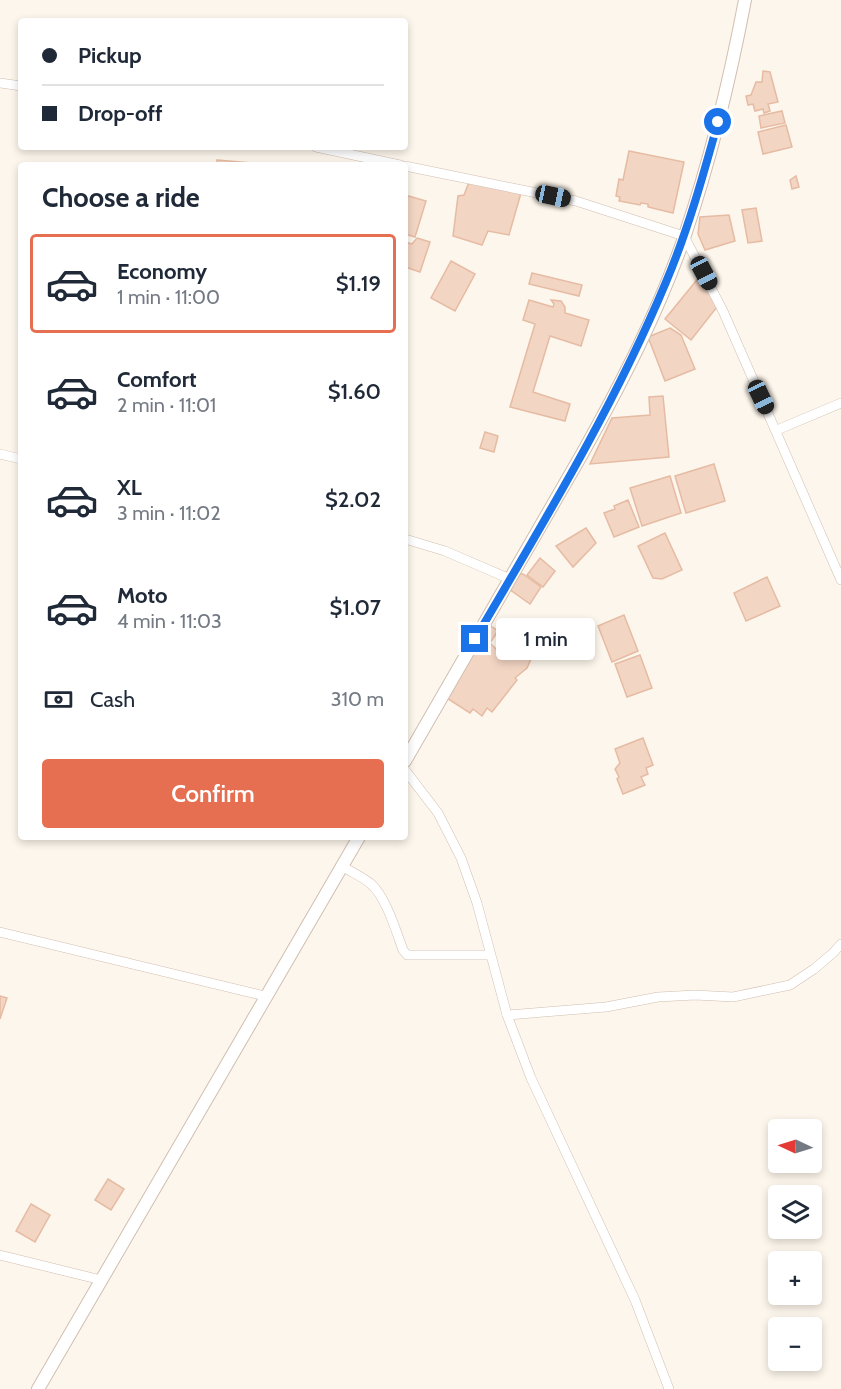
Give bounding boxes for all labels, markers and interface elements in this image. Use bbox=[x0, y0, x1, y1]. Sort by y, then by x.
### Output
text: Pickup bbox=[78, 42, 142, 69]
text: Drop-off bbox=[78, 100, 162, 127]
route start bbox=[704, 108, 731, 135]
text: Choose a ride bbox=[42, 181, 200, 214]
car bbox=[534, 183, 572, 209]
car bbox=[688, 253, 720, 293]
icon: car bbox=[45, 257, 99, 311]
text: Economy bbox=[117, 258, 207, 285]
text: $1.19 bbox=[336, 270, 381, 297]
text: 1 min · 11:00 bbox=[117, 285, 220, 309]
icon: car bbox=[45, 365, 99, 419]
text: Comfort bbox=[117, 366, 196, 393]
car bbox=[745, 377, 777, 417]
text: $1.60 bbox=[328, 378, 381, 405]
text: 2 min · 11:01 bbox=[117, 393, 216, 417]
icon: car bbox=[45, 473, 99, 527]
text: XL bbox=[117, 474, 142, 501]
text: $2.02 bbox=[325, 486, 381, 513]
text: 3 min · 11:02 bbox=[117, 501, 221, 525]
icon: car bbox=[45, 581, 99, 635]
text: Moto bbox=[117, 582, 168, 609]
text: $1.07 bbox=[329, 594, 381, 621]
text: 4 min · 11:03 bbox=[117, 609, 222, 633]
callout: 1 min bbox=[496, 618, 595, 660]
route end bbox=[461, 625, 488, 652]
text: 1 min bbox=[523, 627, 568, 651]
icon: cash bbox=[42, 683, 75, 716]
text: Cash bbox=[90, 686, 135, 713]
text: 310 m bbox=[331, 687, 384, 711]
button: Confirm bbox=[42, 759, 384, 828]
north arrow bbox=[768, 1119, 822, 1173]
map controls bbox=[768, 1119, 822, 1371]
button: layers bbox=[768, 1185, 822, 1239]
button: + bbox=[768, 1251, 822, 1305]
button: − bbox=[768, 1317, 822, 1371]

